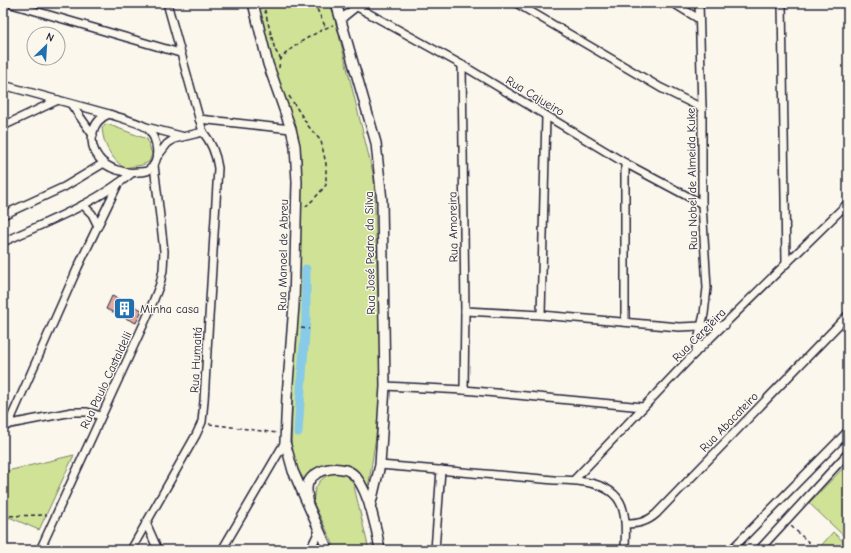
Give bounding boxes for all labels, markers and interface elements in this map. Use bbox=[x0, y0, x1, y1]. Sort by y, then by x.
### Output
north arrow bbox=[26, 26, 66, 66]
text: N bbox=[44, 30, 56, 45]
street label: Rua Cajueiro bbox=[503, 73, 567, 119]
street label: Rua Nobel de Almeida Kuke bbox=[684, 108, 700, 250]
street label: Rua José Pedro da Silva bbox=[362, 191, 378, 315]
street label: Rua Amoreira bbox=[445, 192, 461, 262]
street label: Rua Manoel de Abreu bbox=[275, 199, 291, 311]
building icon: Minha casa bbox=[111, 296, 137, 322]
place label: Minha casa bbox=[140, 302, 199, 316]
street label: Rua Cerejeira bbox=[669, 305, 729, 365]
street label: Rua Humaitá bbox=[187, 326, 205, 394]
street label: Rua Paulo Castaldelli bbox=[77, 329, 135, 431]
street label: Rua Abacateiro bbox=[697, 389, 761, 455]

